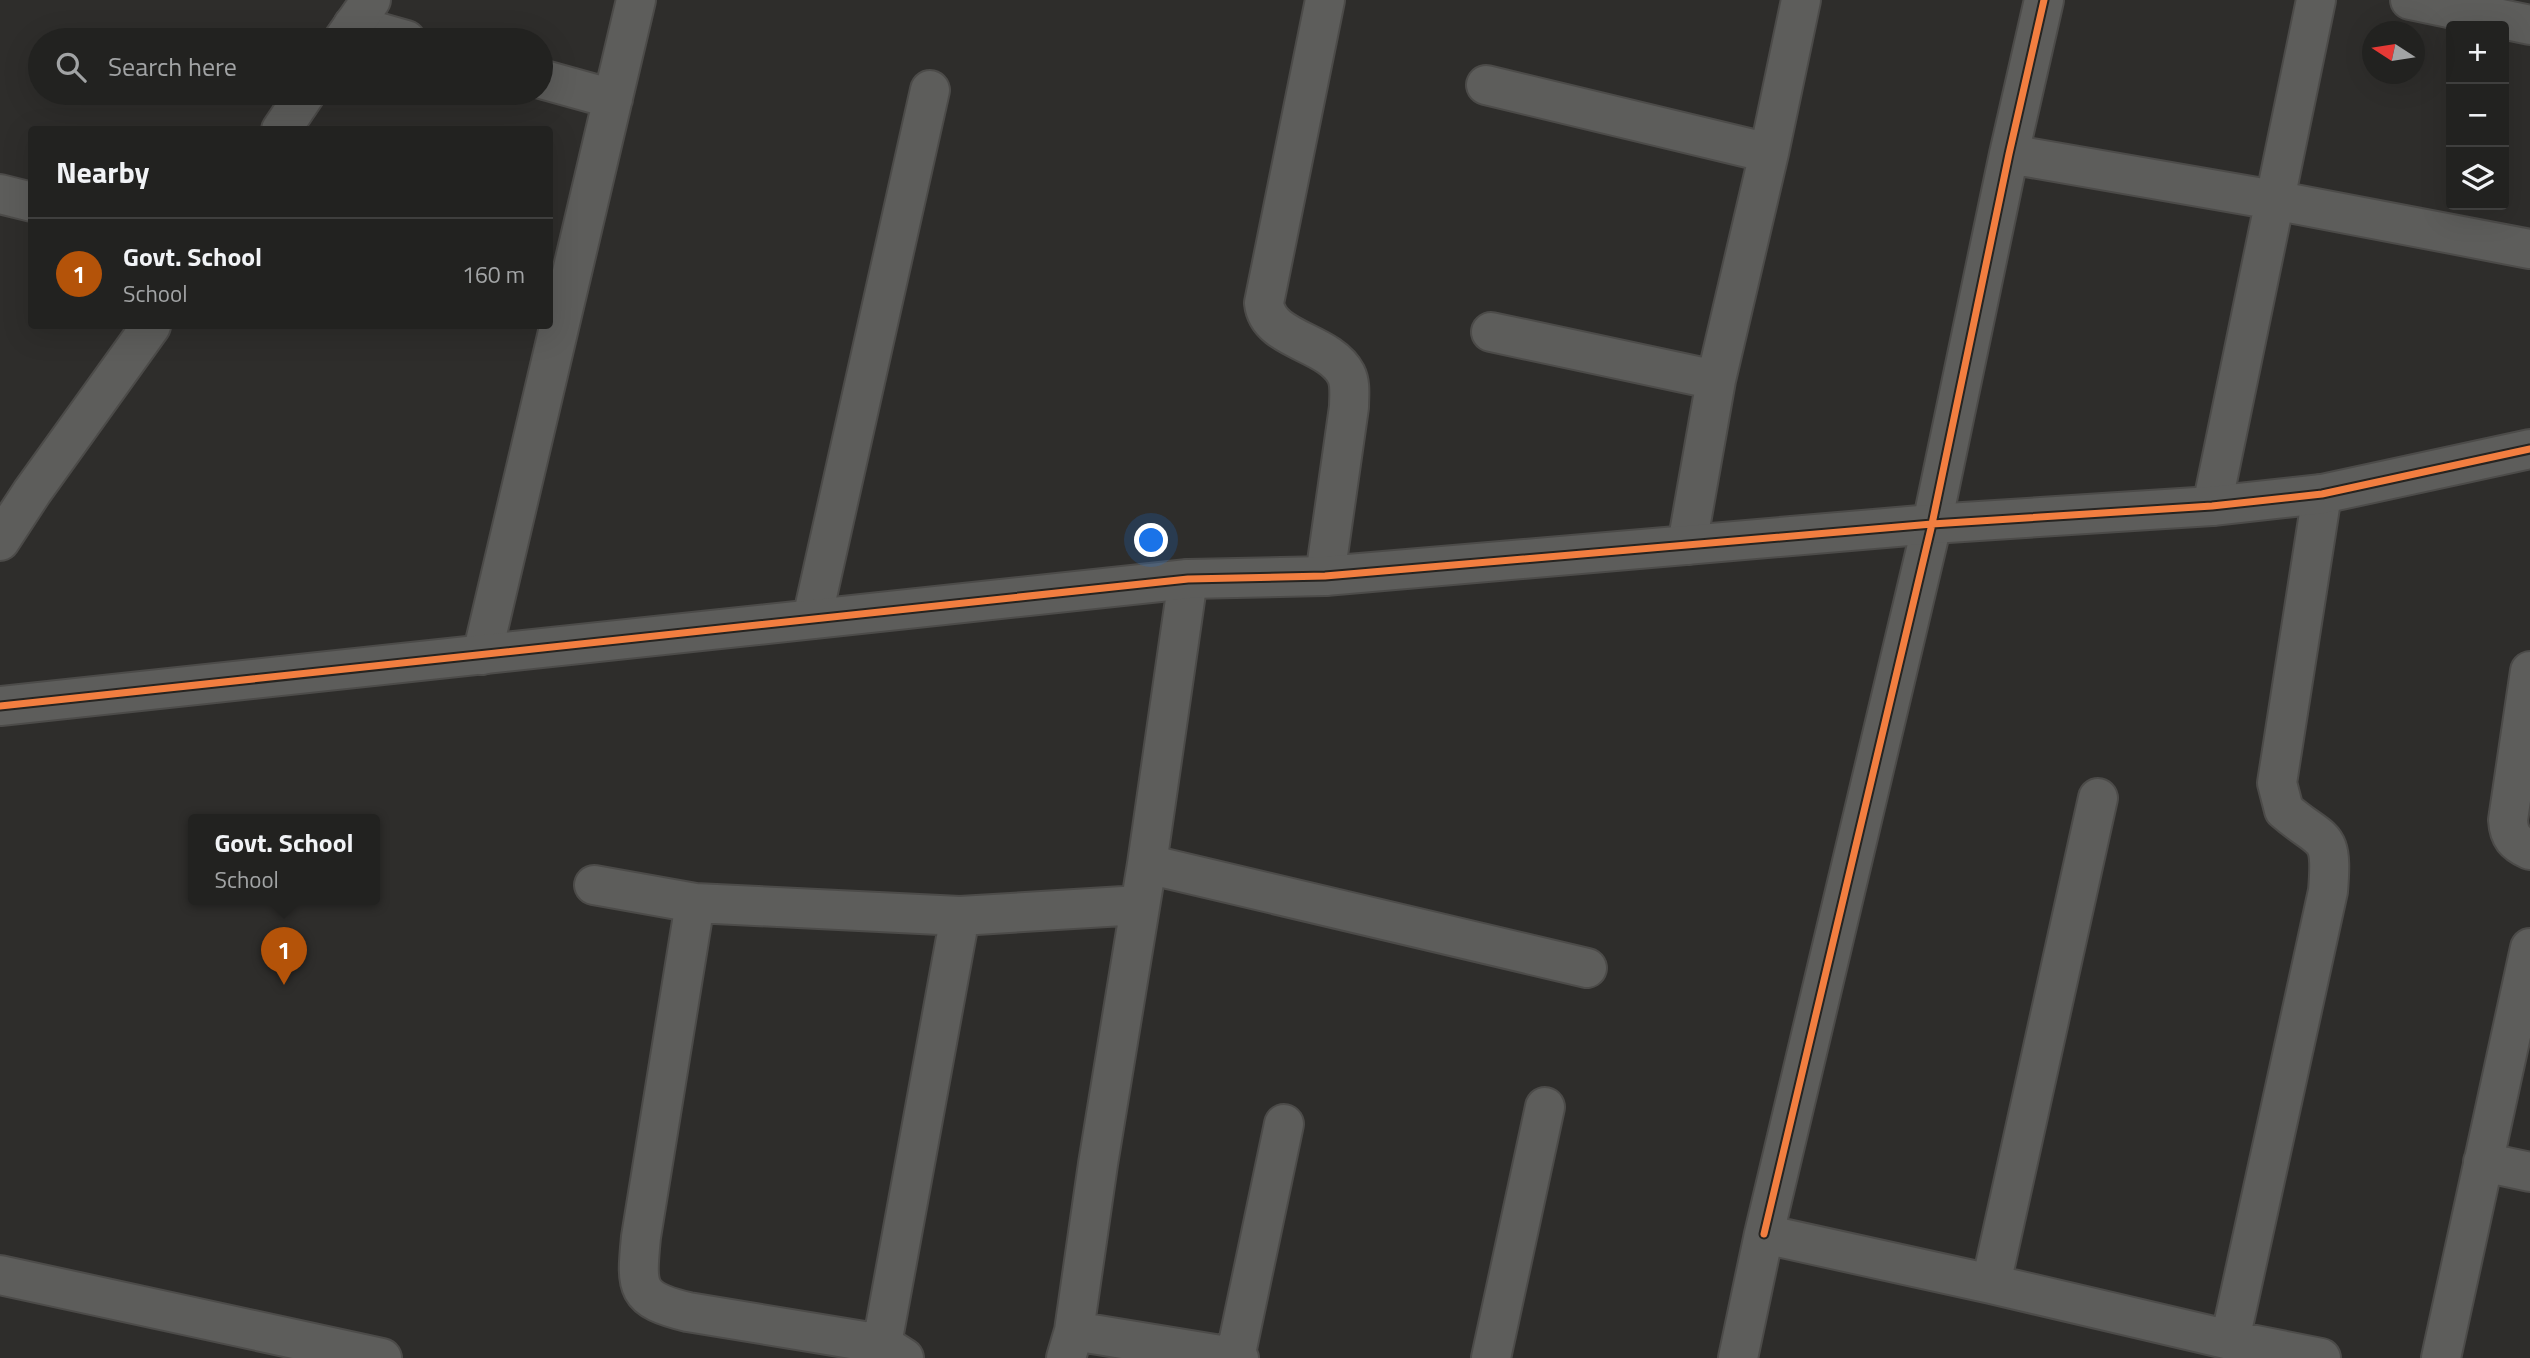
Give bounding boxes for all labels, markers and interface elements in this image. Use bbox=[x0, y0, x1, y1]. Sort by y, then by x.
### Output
north arrow bbox=[2362, 21, 2425, 84]
map controls bbox=[2446, 21, 2509, 210]
button: + bbox=[2446, 21, 2509, 84]
search box bbox=[28, 28, 553, 105]
text: Search here bbox=[108, 47, 237, 86]
icon: search bbox=[52, 48, 90, 86]
button: − bbox=[2446, 84, 2509, 147]
button: layers bbox=[2446, 147, 2509, 210]
text: Nearby bbox=[56, 149, 149, 195]
text: Govt. School bbox=[123, 237, 262, 276]
text: 1 bbox=[73, 257, 85, 292]
text: 160 m bbox=[462, 257, 525, 292]
text: School bbox=[123, 276, 187, 311]
your location bbox=[1134, 523, 1168, 557]
popup bbox=[188, 814, 380, 905]
text: Govt. School bbox=[214, 823, 354, 862]
text: School bbox=[214, 862, 279, 897]
pin: 1 bbox=[261, 927, 307, 985]

